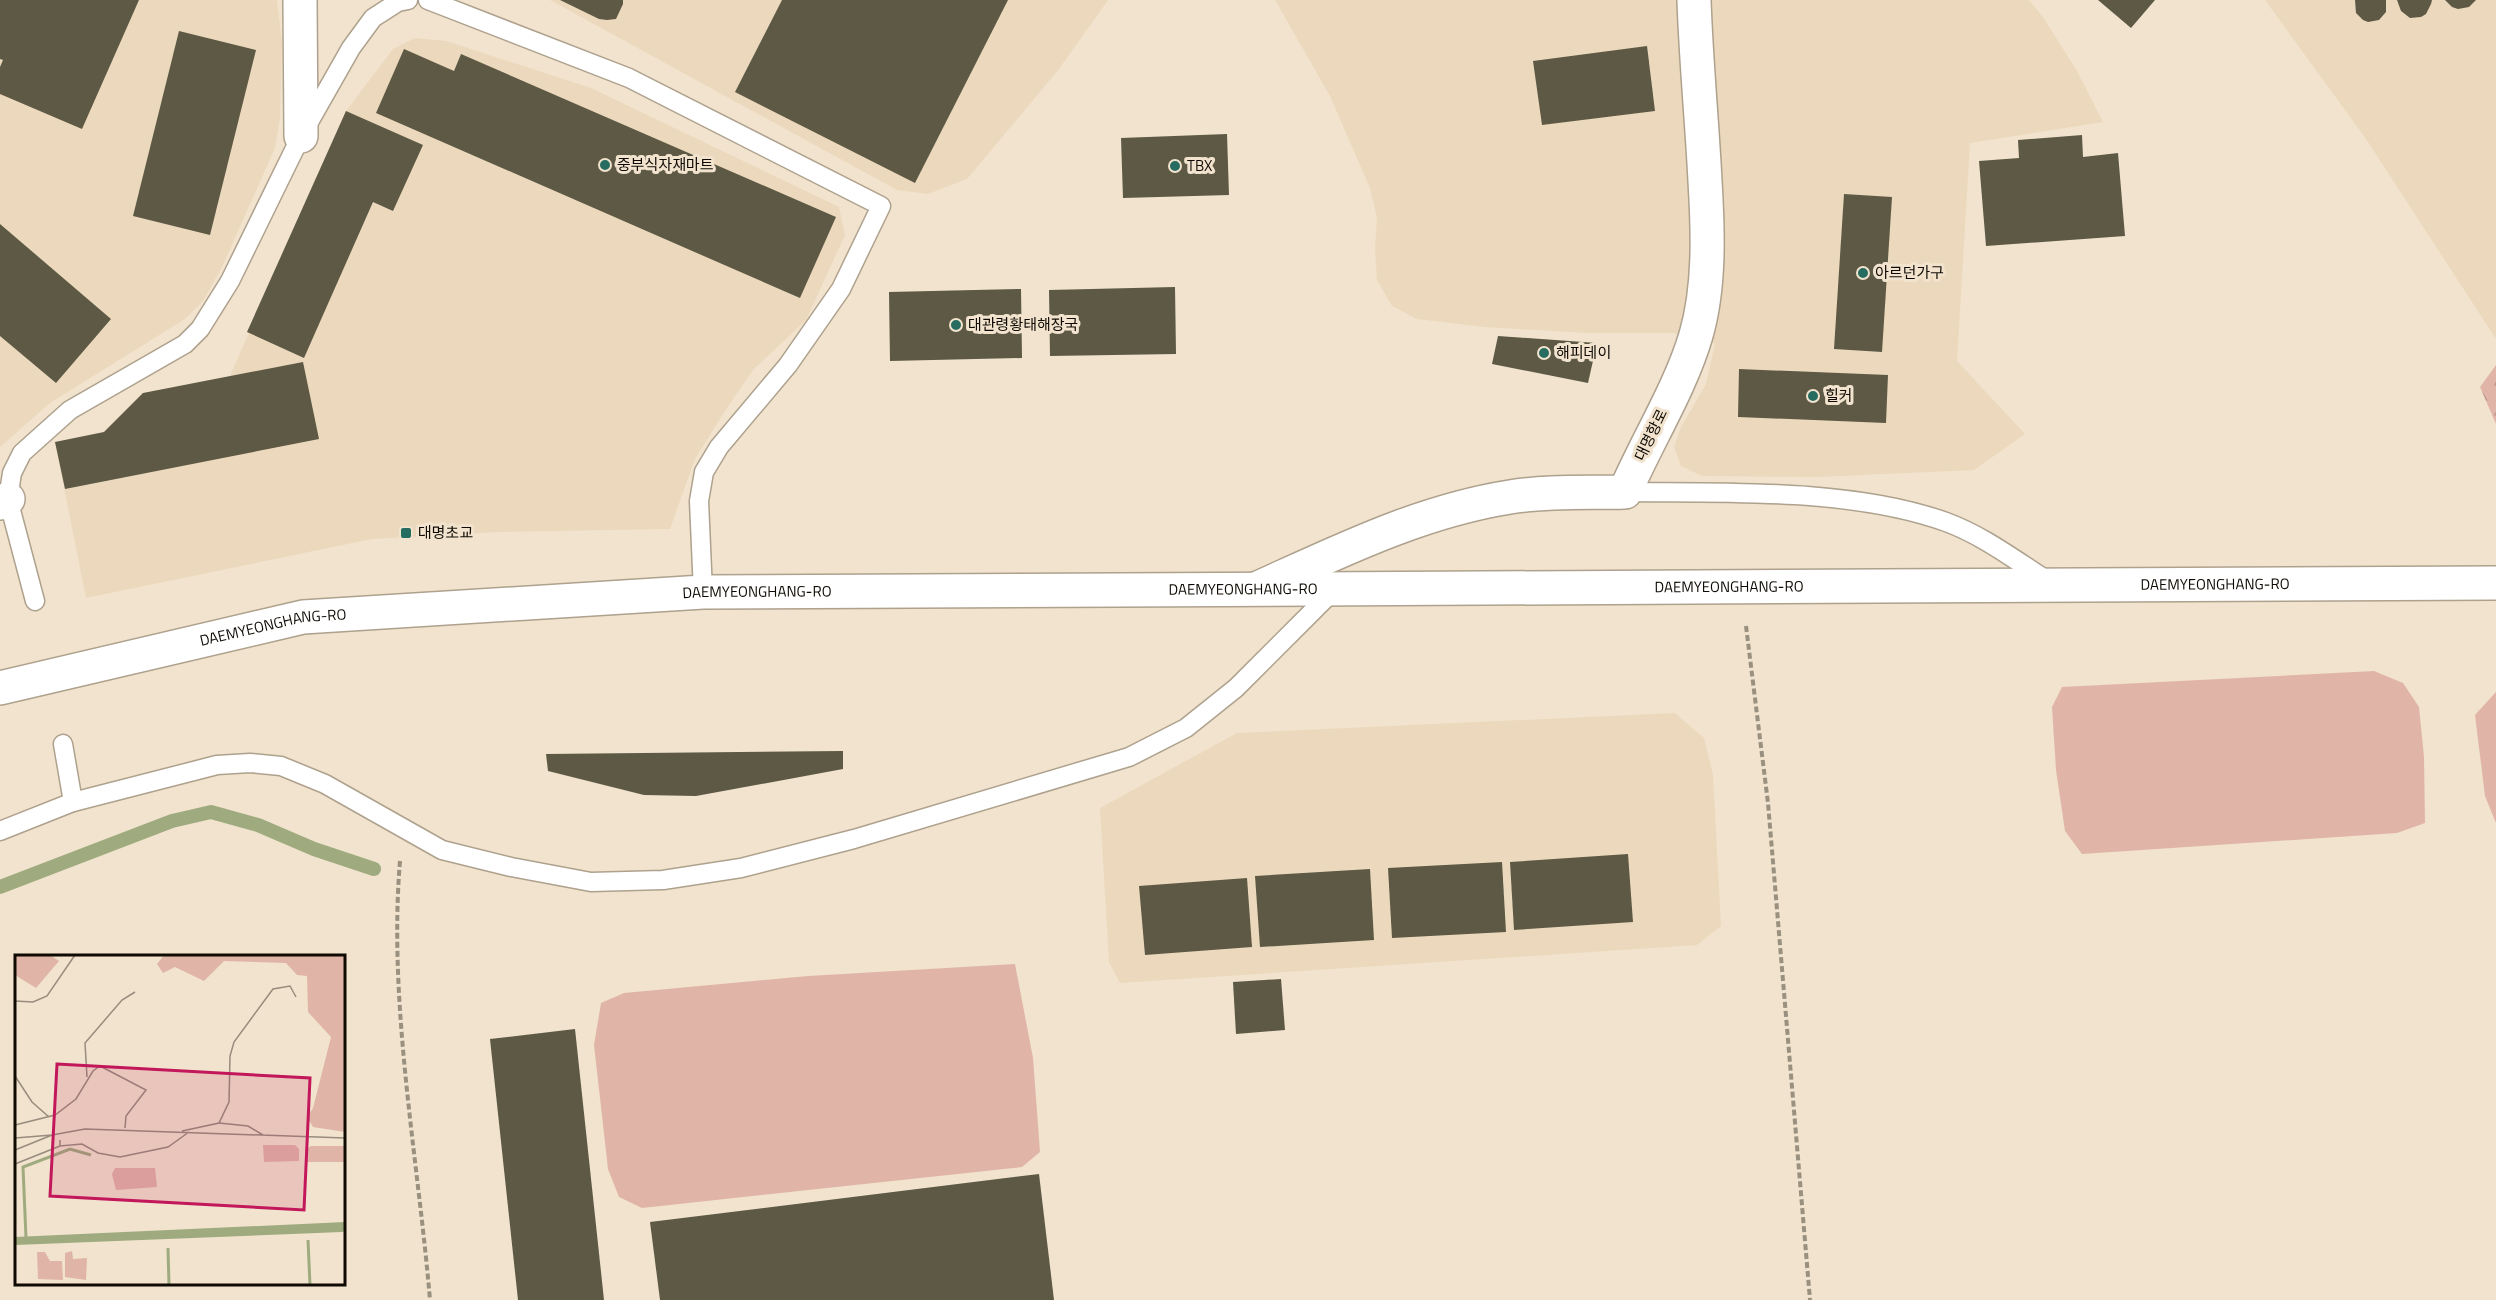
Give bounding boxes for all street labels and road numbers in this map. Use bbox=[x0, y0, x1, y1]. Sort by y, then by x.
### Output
street label: 대명항로 bbox=[1628, 405, 1673, 465]
street label: DAEMYEONGHANG-RO bbox=[2140, 572, 2290, 596]
street label: DAEMYEONGHANG-RO bbox=[1654, 574, 1804, 598]
street label: DAEMYEONGHANG-RO bbox=[1168, 577, 1318, 601]
street label: DAEMYEONGHANG-RO bbox=[682, 579, 832, 604]
street label: DAEMYEONGHANG-RO bbox=[197, 602, 347, 652]

